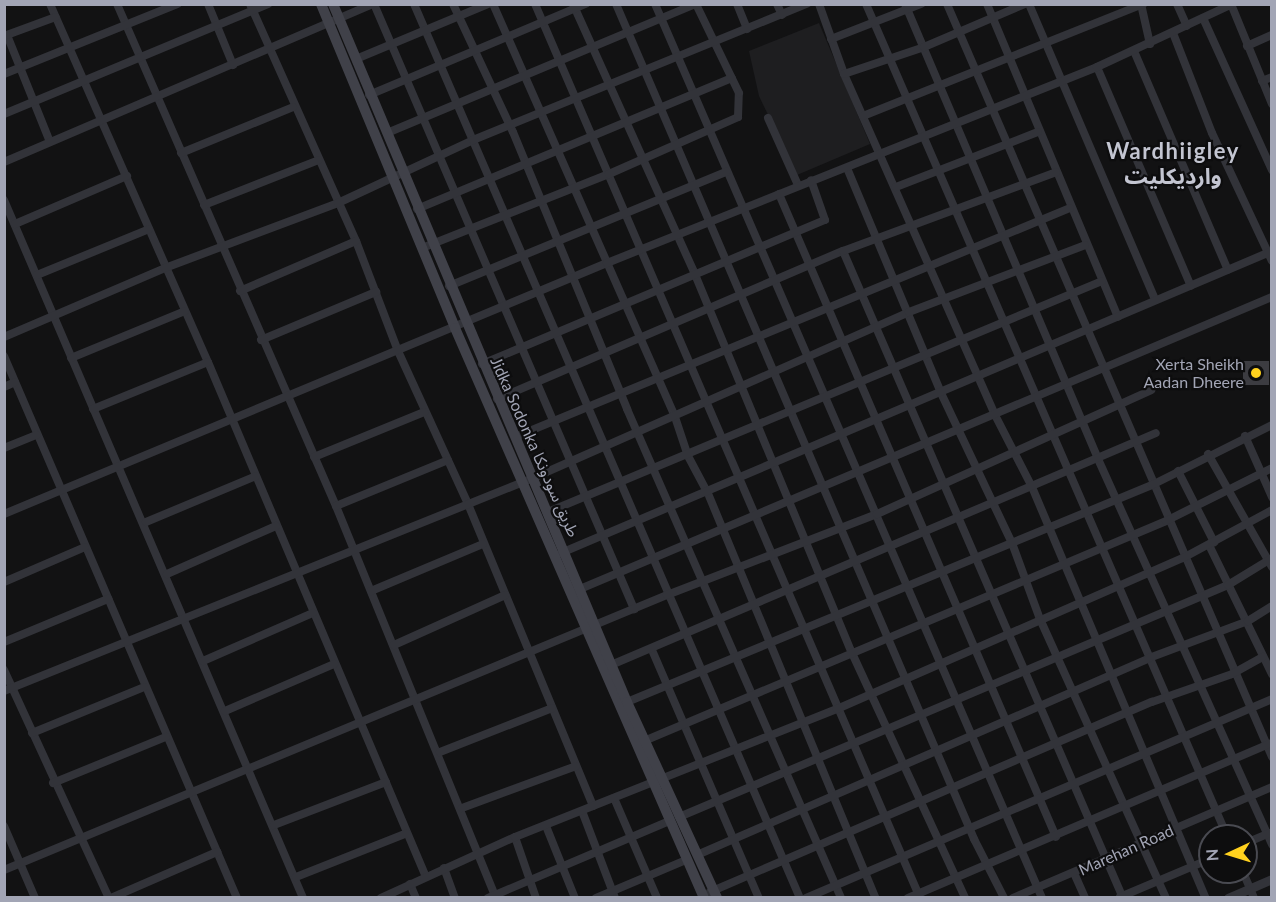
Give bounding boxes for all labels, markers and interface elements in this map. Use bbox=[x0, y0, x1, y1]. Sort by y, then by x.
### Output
district label: Wardhiigley وارديكليت bbox=[1106, 137, 1240, 188]
street label: Jidka Sodonka طريق سودونكا bbox=[487, 354, 583, 540]
place label: Xerta Sheikh Aadan Dheere bbox=[1143, 354, 1244, 392]
marker: Xerta Sheikh Aadan Dheere bbox=[1249, 366, 1263, 380]
street label: Marehan Road bbox=[1076, 821, 1176, 879]
north arrow bbox=[1198, 824, 1258, 884]
text: N bbox=[1202, 848, 1221, 862]

